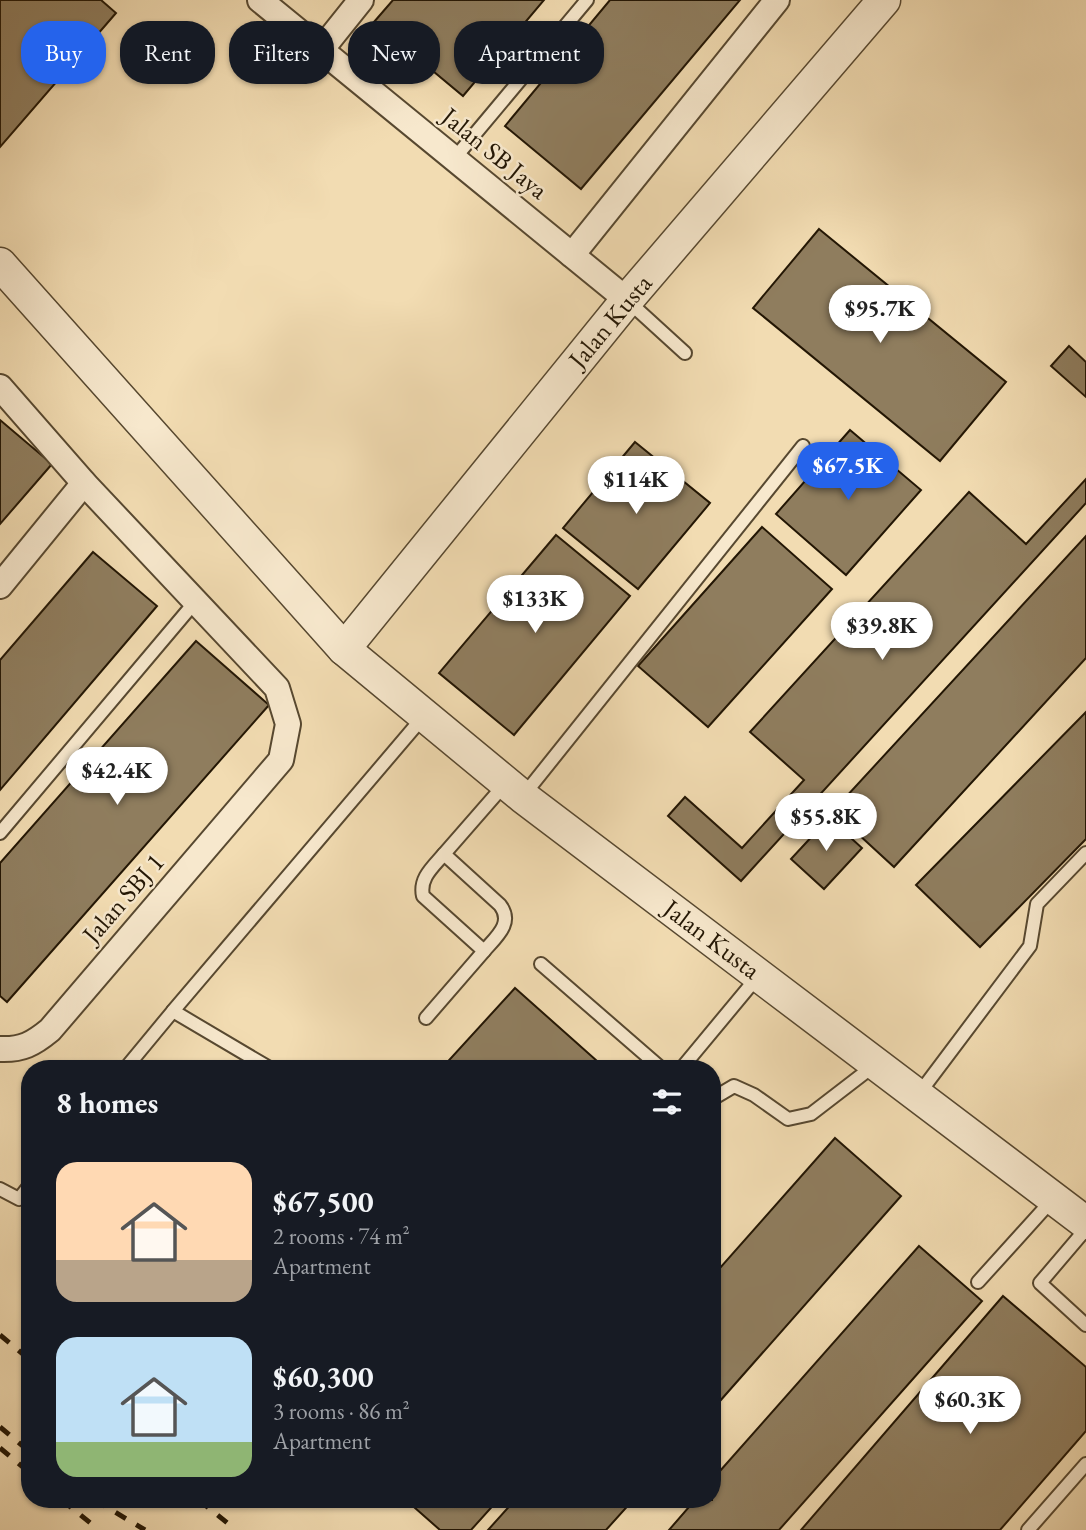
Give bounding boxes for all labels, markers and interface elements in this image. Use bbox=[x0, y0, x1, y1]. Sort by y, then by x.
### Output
chip: Buy bbox=[21, 21, 106, 84]
chip: Rent bbox=[120, 21, 215, 84]
chip: Filters bbox=[229, 21, 334, 84]
chip: New bbox=[348, 21, 440, 84]
chip: Apartment bbox=[454, 21, 604, 84]
street label: Jalan SB Jaya bbox=[433, 98, 556, 207]
street label: Jalan Kusta bbox=[559, 266, 660, 377]
pin: $95.7K bbox=[823, 286, 937, 345]
text: $95.7K bbox=[845, 293, 915, 323]
pin: $67.5K bbox=[791, 442, 905, 502]
text: $67.5K bbox=[813, 450, 883, 480]
pin: $114K bbox=[587, 456, 685, 516]
text: $114K bbox=[604, 464, 668, 494]
pin: $133K bbox=[486, 576, 584, 635]
text: $133K bbox=[503, 583, 567, 613]
pin: $39.8K bbox=[825, 602, 939, 662]
text: $39.8K bbox=[847, 610, 917, 640]
pin: $42.4K bbox=[60, 748, 174, 807]
text: $42.4K bbox=[82, 755, 152, 785]
pin: $55.8K bbox=[769, 794, 883, 853]
text: $55.8K bbox=[791, 801, 861, 831]
street label: Jalan SBJ 1 bbox=[73, 846, 171, 952]
street label: Jalan Kusta bbox=[655, 890, 768, 987]
text: 8 homes bbox=[56, 1083, 158, 1122]
icon: filters bbox=[648, 1083, 686, 1121]
text: $67,500 bbox=[273, 1182, 374, 1221]
icon: home bbox=[112, 1190, 196, 1274]
text: 2 rooms · 74 m² bbox=[273, 1221, 410, 1251]
text: Apartment bbox=[273, 1251, 371, 1281]
text: $60,300 bbox=[273, 1357, 374, 1396]
icon: home bbox=[112, 1365, 196, 1449]
pin: $60.3K bbox=[913, 1376, 1027, 1436]
text: $60.3K bbox=[935, 1384, 1005, 1414]
text: 3 rooms · 86 m² bbox=[273, 1396, 410, 1426]
text: Apartment bbox=[273, 1426, 371, 1456]

